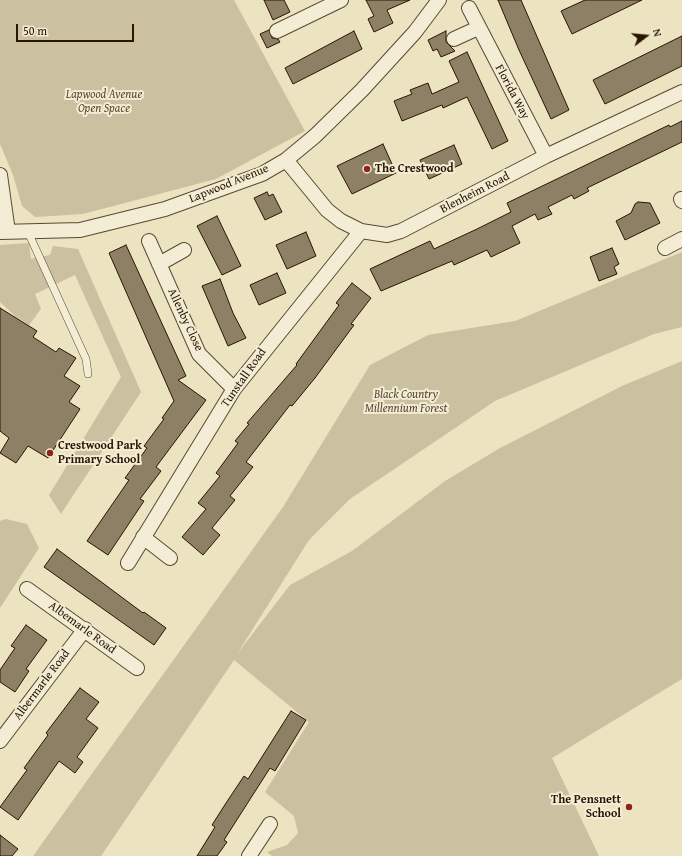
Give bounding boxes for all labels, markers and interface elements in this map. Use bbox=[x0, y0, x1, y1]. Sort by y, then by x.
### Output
scale bar bbox=[18, 16, 136, 42]
north arrow bbox=[626, 16, 666, 56]
text: 50 m bbox=[23, 22, 47, 39]
text: N bbox=[649, 27, 666, 38]
street label: Florida Way bbox=[492, 62, 532, 122]
park label: Lapwood Avenue Open Space bbox=[66, 88, 142, 116]
street label: Lapwood Avenue bbox=[187, 161, 271, 207]
place label: The Crestwood bbox=[375, 162, 454, 176]
marker: The Crestwood bbox=[362, 164, 372, 174]
street label: Blenheim Road bbox=[438, 169, 512, 217]
street label: Allenby Close bbox=[164, 286, 206, 354]
street label: Tunstall Road bbox=[218, 346, 270, 410]
park label: Black Country Millennium Forest bbox=[365, 388, 447, 416]
place label: Crestwood Park Primary School bbox=[58, 439, 142, 467]
marker: Crestwood Park Primary School bbox=[45, 448, 55, 458]
street label: Albemarle Road bbox=[46, 599, 118, 657]
street label: Albermarle Road bbox=[11, 647, 73, 723]
place label: The Pensnett School bbox=[551, 793, 621, 821]
marker: The Pensnett School bbox=[624, 802, 634, 812]

